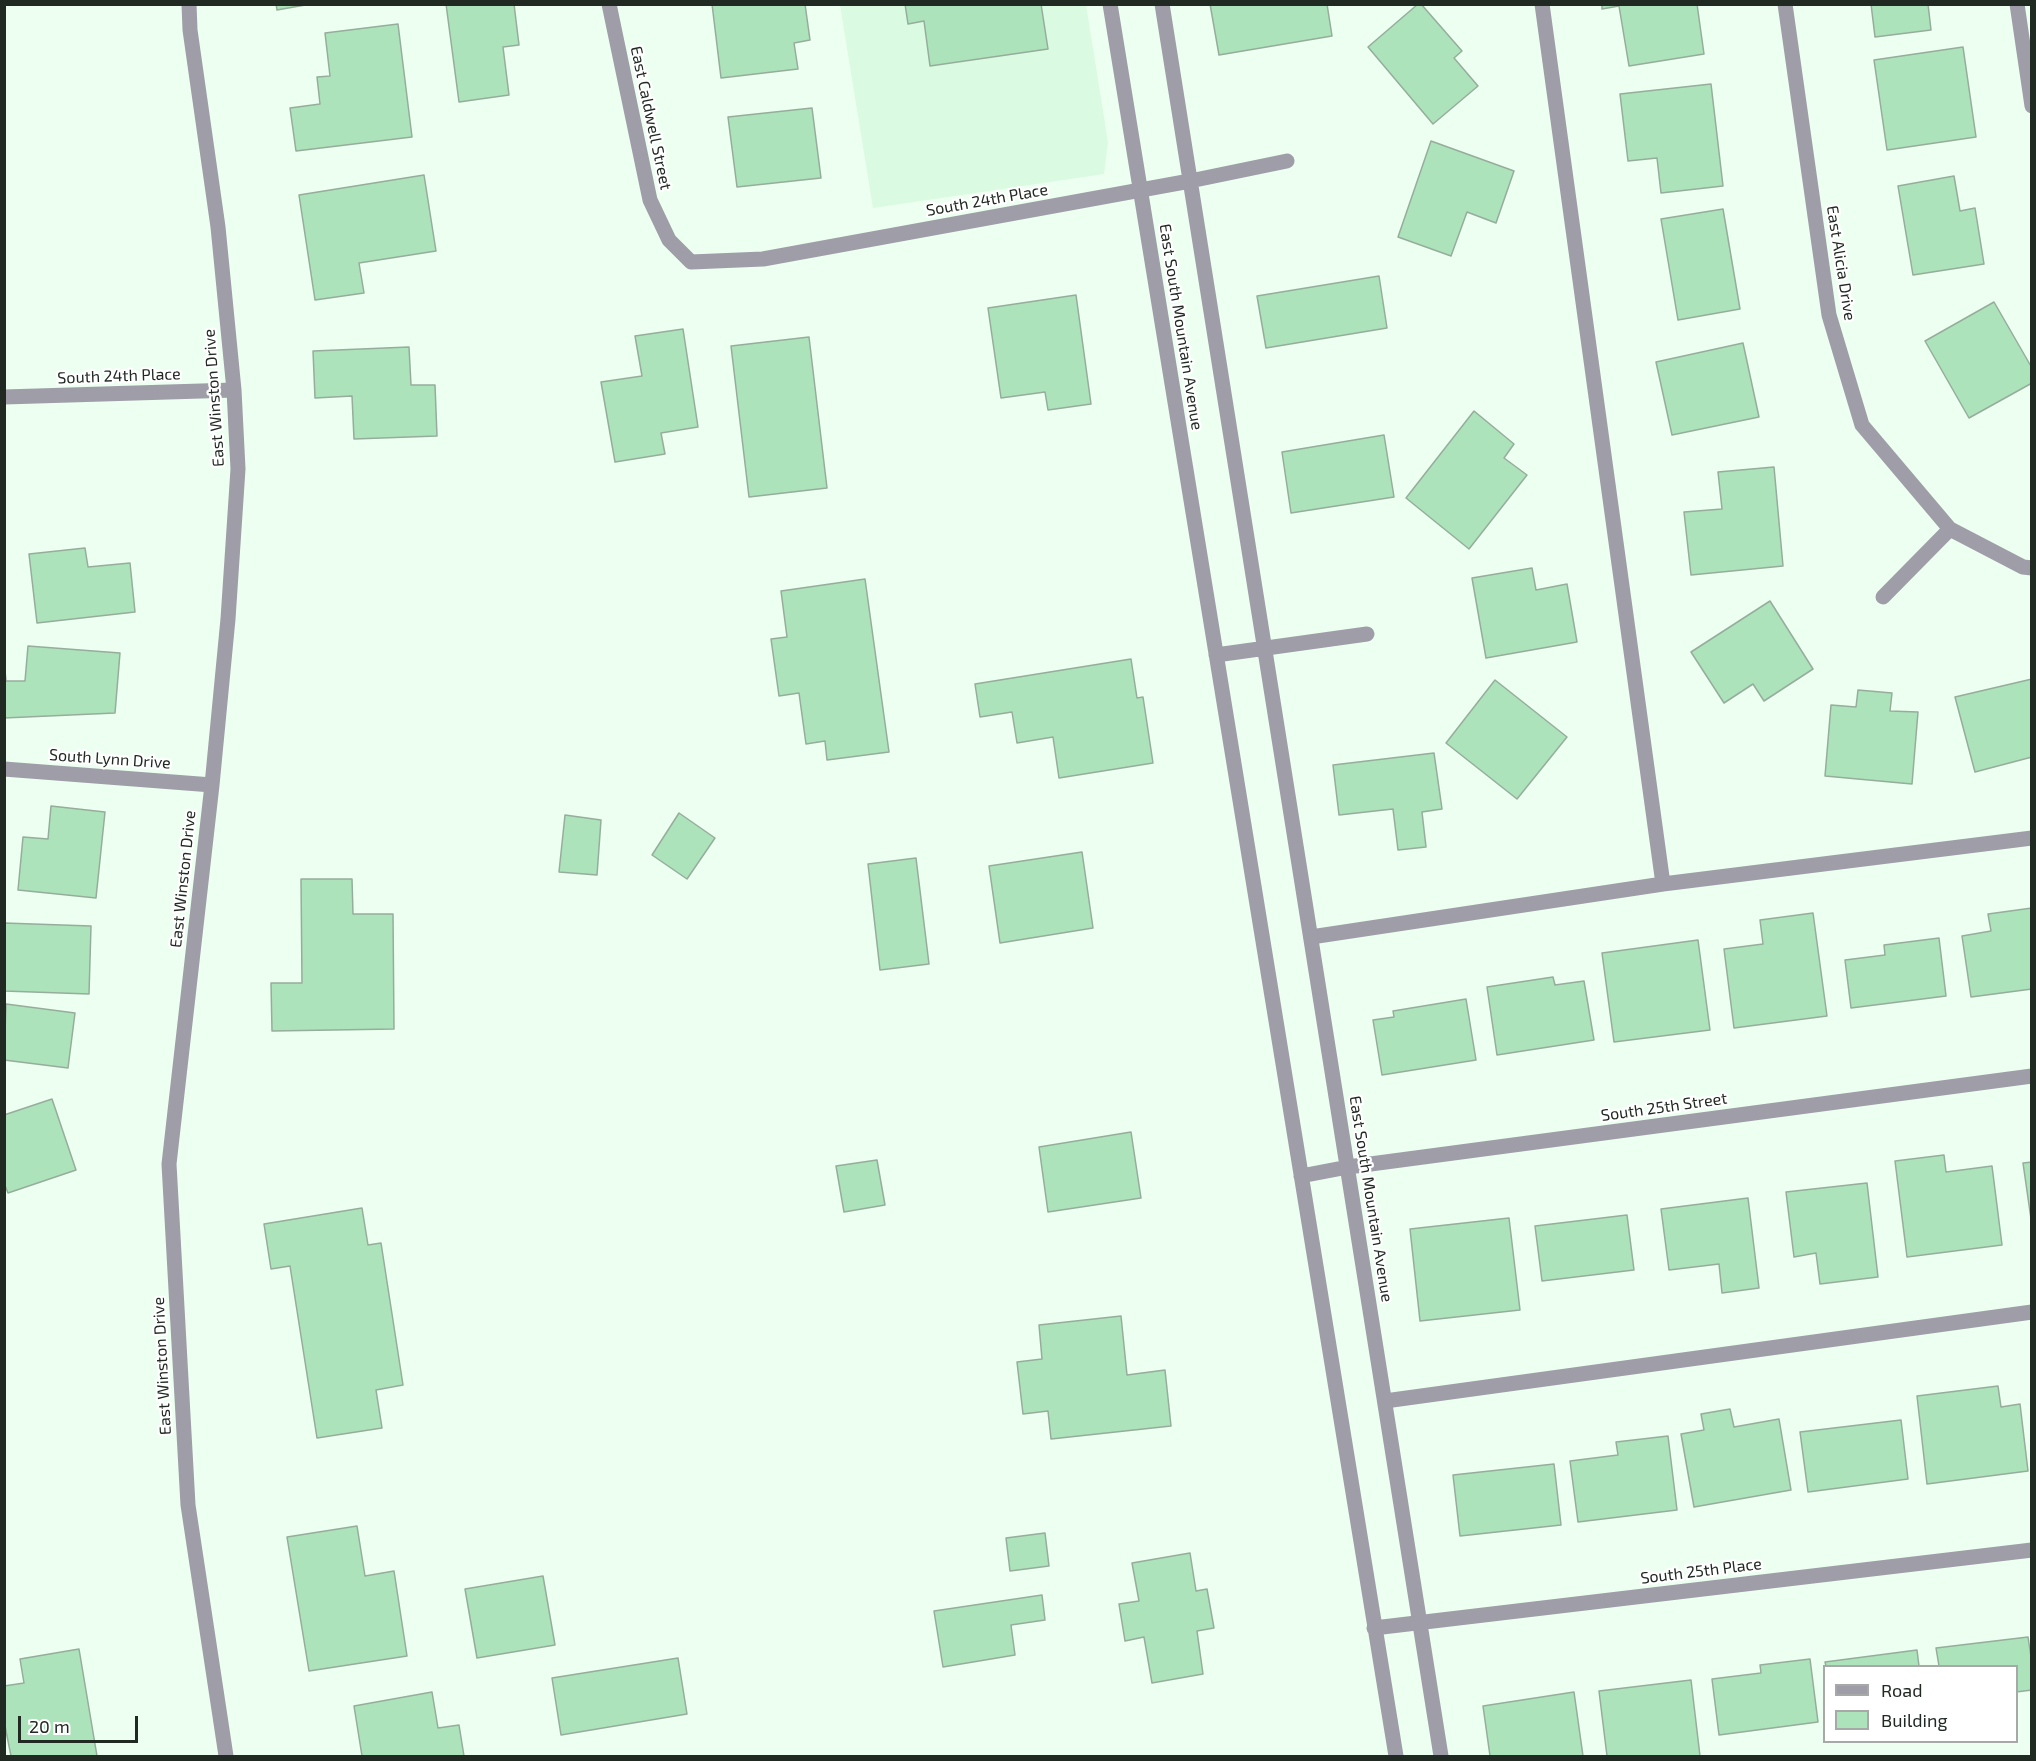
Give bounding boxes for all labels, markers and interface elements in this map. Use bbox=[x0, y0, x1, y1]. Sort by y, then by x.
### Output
street label: East Caldwell Street bbox=[626, 44, 676, 192]
street label: South 24th Place bbox=[925, 180, 1049, 220]
street label: East Alicia Drive bbox=[1822, 204, 1860, 322]
street label: East South Mountain Avenue bbox=[1155, 223, 1207, 431]
street label: East Winston Drive bbox=[200, 328, 228, 468]
street label: South 24th Place bbox=[57, 364, 181, 388]
street label: South Lynn Drive bbox=[49, 745, 171, 773]
street label: East Winston Drive bbox=[166, 809, 200, 949]
street label: South 25th Street bbox=[1600, 1089, 1728, 1125]
street label: East South Mountain Avenue bbox=[1345, 1095, 1397, 1303]
street label: East Winston Drive bbox=[149, 1297, 175, 1435]
street label: South 25th Place bbox=[1639, 1554, 1763, 1588]
legend bbox=[1823, 1665, 2018, 1743]
text: Road bbox=[1881, 1679, 1922, 1701]
scale bar bbox=[21, 1704, 141, 1742]
text: Building bbox=[1881, 1709, 1948, 1731]
text: 20 m bbox=[29, 1715, 70, 1737]

